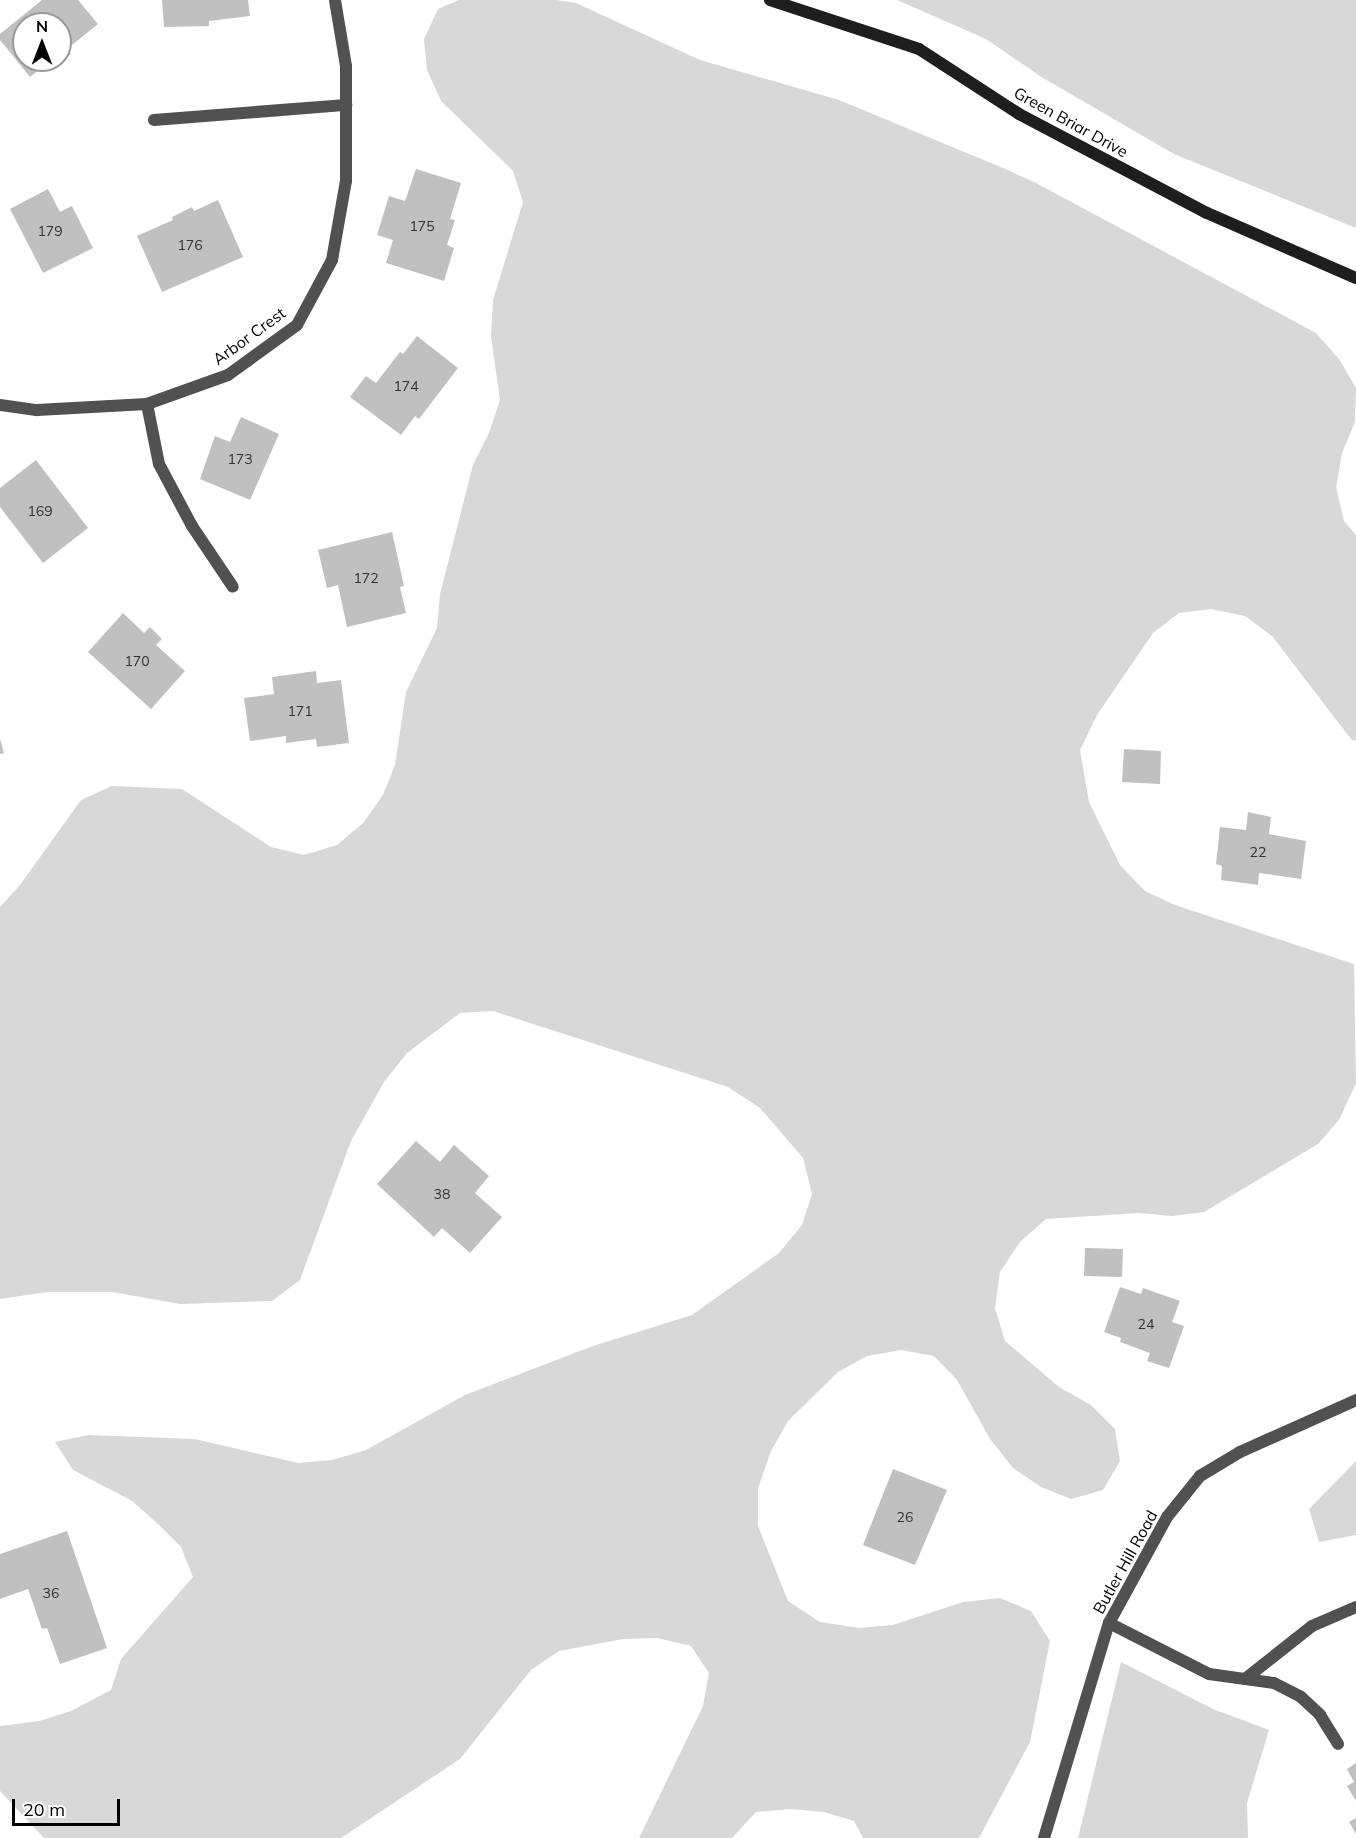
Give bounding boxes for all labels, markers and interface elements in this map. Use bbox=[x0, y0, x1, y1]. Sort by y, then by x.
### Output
north arrow bbox=[12, 12, 72, 72]
text: N bbox=[36, 16, 48, 36]
street label: Green Briar Drive bbox=[1011, 83, 1131, 161]
house number: 175 bbox=[409, 218, 435, 234]
house number: 179 bbox=[37, 223, 63, 239]
house number: 176 bbox=[177, 237, 203, 253]
street label: Arbor Crest bbox=[209, 303, 289, 369]
house number: 174 bbox=[393, 378, 419, 394]
house number: 173 bbox=[227, 451, 253, 467]
house number: 169 bbox=[27, 503, 53, 519]
house number: 172 bbox=[353, 570, 379, 586]
house number: 170 bbox=[124, 653, 150, 669]
house number: 171 bbox=[287, 703, 313, 719]
house number: 22 bbox=[1250, 844, 1266, 860]
house number: 38 bbox=[434, 1186, 450, 1202]
house number: 24 bbox=[1138, 1316, 1154, 1332]
street label: Butler Hill Road bbox=[1089, 1507, 1161, 1617]
house number: 26 bbox=[897, 1509, 913, 1525]
house number: 36 bbox=[43, 1585, 59, 1601]
scale bar bbox=[15, 1787, 123, 1825]
text: 20 m bbox=[23, 1798, 65, 1821]

